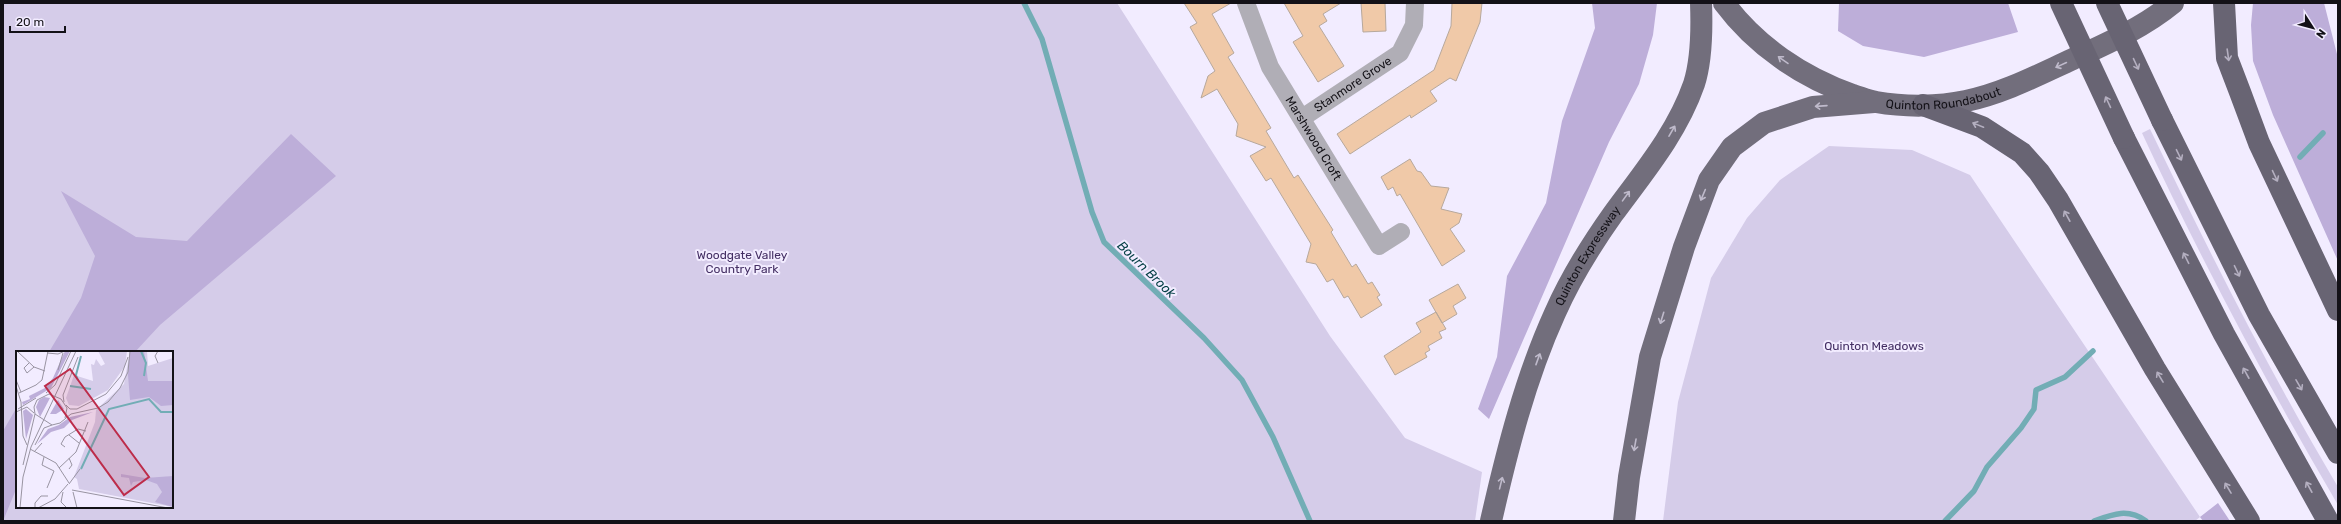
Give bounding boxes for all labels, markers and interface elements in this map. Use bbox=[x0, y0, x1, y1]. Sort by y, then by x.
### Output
scale bar bbox=[10, 8, 65, 34]
north arrow bbox=[2293, 8, 2333, 48]
text: 20 m bbox=[16, 15, 44, 29]
text: N bbox=[2313, 27, 2328, 41]
one-way arrow bbox=[2224, 48, 2232, 61]
street label: Stanmore Grove bbox=[1311, 53, 1395, 115]
one-way arrow bbox=[1778, 56, 1789, 64]
one-way arrow bbox=[2132, 57, 2140, 69]
one-way arrow bbox=[2056, 62, 2068, 69]
street label: Quinton Roundabout bbox=[1885, 84, 2003, 113]
street label: Marshwood Croft bbox=[1283, 94, 1345, 183]
one-way arrow bbox=[2104, 97, 2111, 109]
one-way arrow bbox=[1815, 102, 1828, 109]
one-way arrow bbox=[1972, 121, 1984, 129]
one-way arrow bbox=[1668, 125, 1676, 137]
one-way arrow bbox=[2176, 148, 2183, 160]
one-way arrow bbox=[2272, 169, 2279, 181]
one-way arrow bbox=[1698, 188, 1706, 200]
one-way arrow bbox=[1622, 191, 1630, 202]
street label: Quinton Expressway bbox=[1552, 203, 1624, 308]
one-way arrow bbox=[2062, 210, 2070, 222]
water label: Bourn Brook bbox=[1114, 238, 1179, 301]
park label: Woodgate Valley Country Park bbox=[697, 248, 788, 276]
one-way arrow bbox=[2182, 252, 2189, 264]
one-way arrow bbox=[2234, 265, 2241, 277]
one-way arrow bbox=[1658, 312, 1665, 325]
park label: Quinton Meadows bbox=[1824, 339, 1924, 353]
inset map bbox=[16, 351, 173, 508]
one-way arrow bbox=[1535, 352, 1542, 365]
one-way arrow bbox=[2242, 367, 2249, 379]
one-way arrow bbox=[2156, 371, 2164, 383]
one-way arrow bbox=[2296, 379, 2304, 391]
one-way arrow bbox=[1630, 438, 1638, 451]
one-way arrow bbox=[1497, 477, 1505, 490]
one-way arrow bbox=[2305, 481, 2312, 493]
one-way arrow bbox=[2224, 483, 2232, 494]

